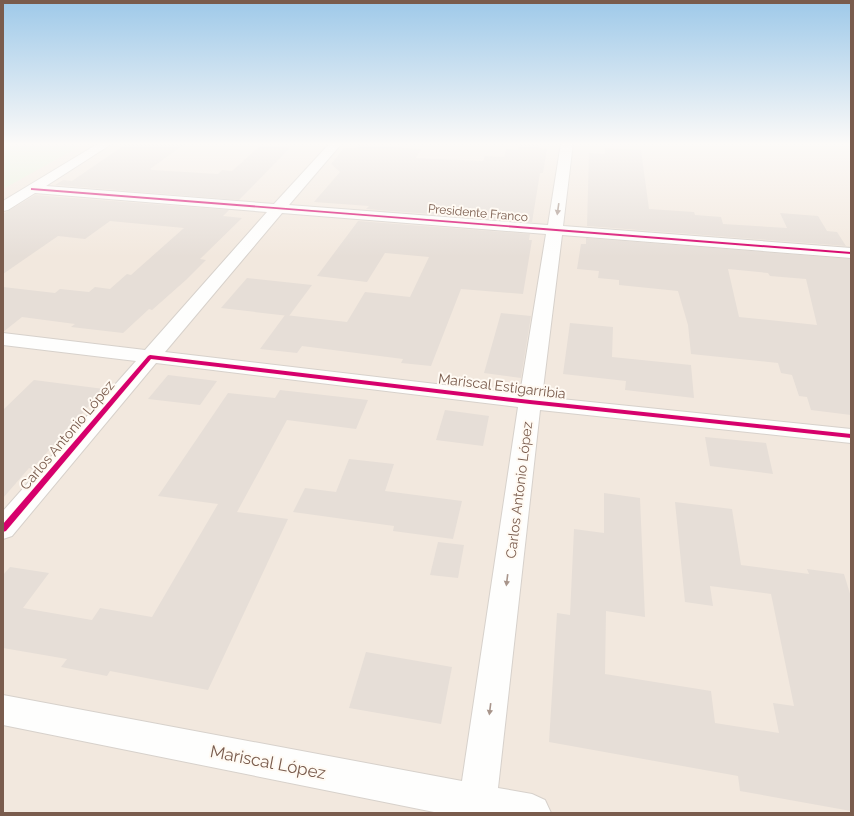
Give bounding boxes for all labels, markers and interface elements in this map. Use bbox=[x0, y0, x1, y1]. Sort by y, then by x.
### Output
street label: Presidente Franco bbox=[427, 202, 529, 224]
one-way arrow bbox=[555, 203, 561, 215]
street label: Mariscal Estigarribia bbox=[437, 370, 567, 402]
street label: Carlos Antonio López bbox=[17, 377, 117, 493]
street label: Carlos Antonio López bbox=[503, 421, 535, 559]
one-way arrow bbox=[504, 574, 510, 586]
one-way arrow bbox=[487, 702, 493, 715]
street label: Mariscal López bbox=[208, 741, 328, 783]

